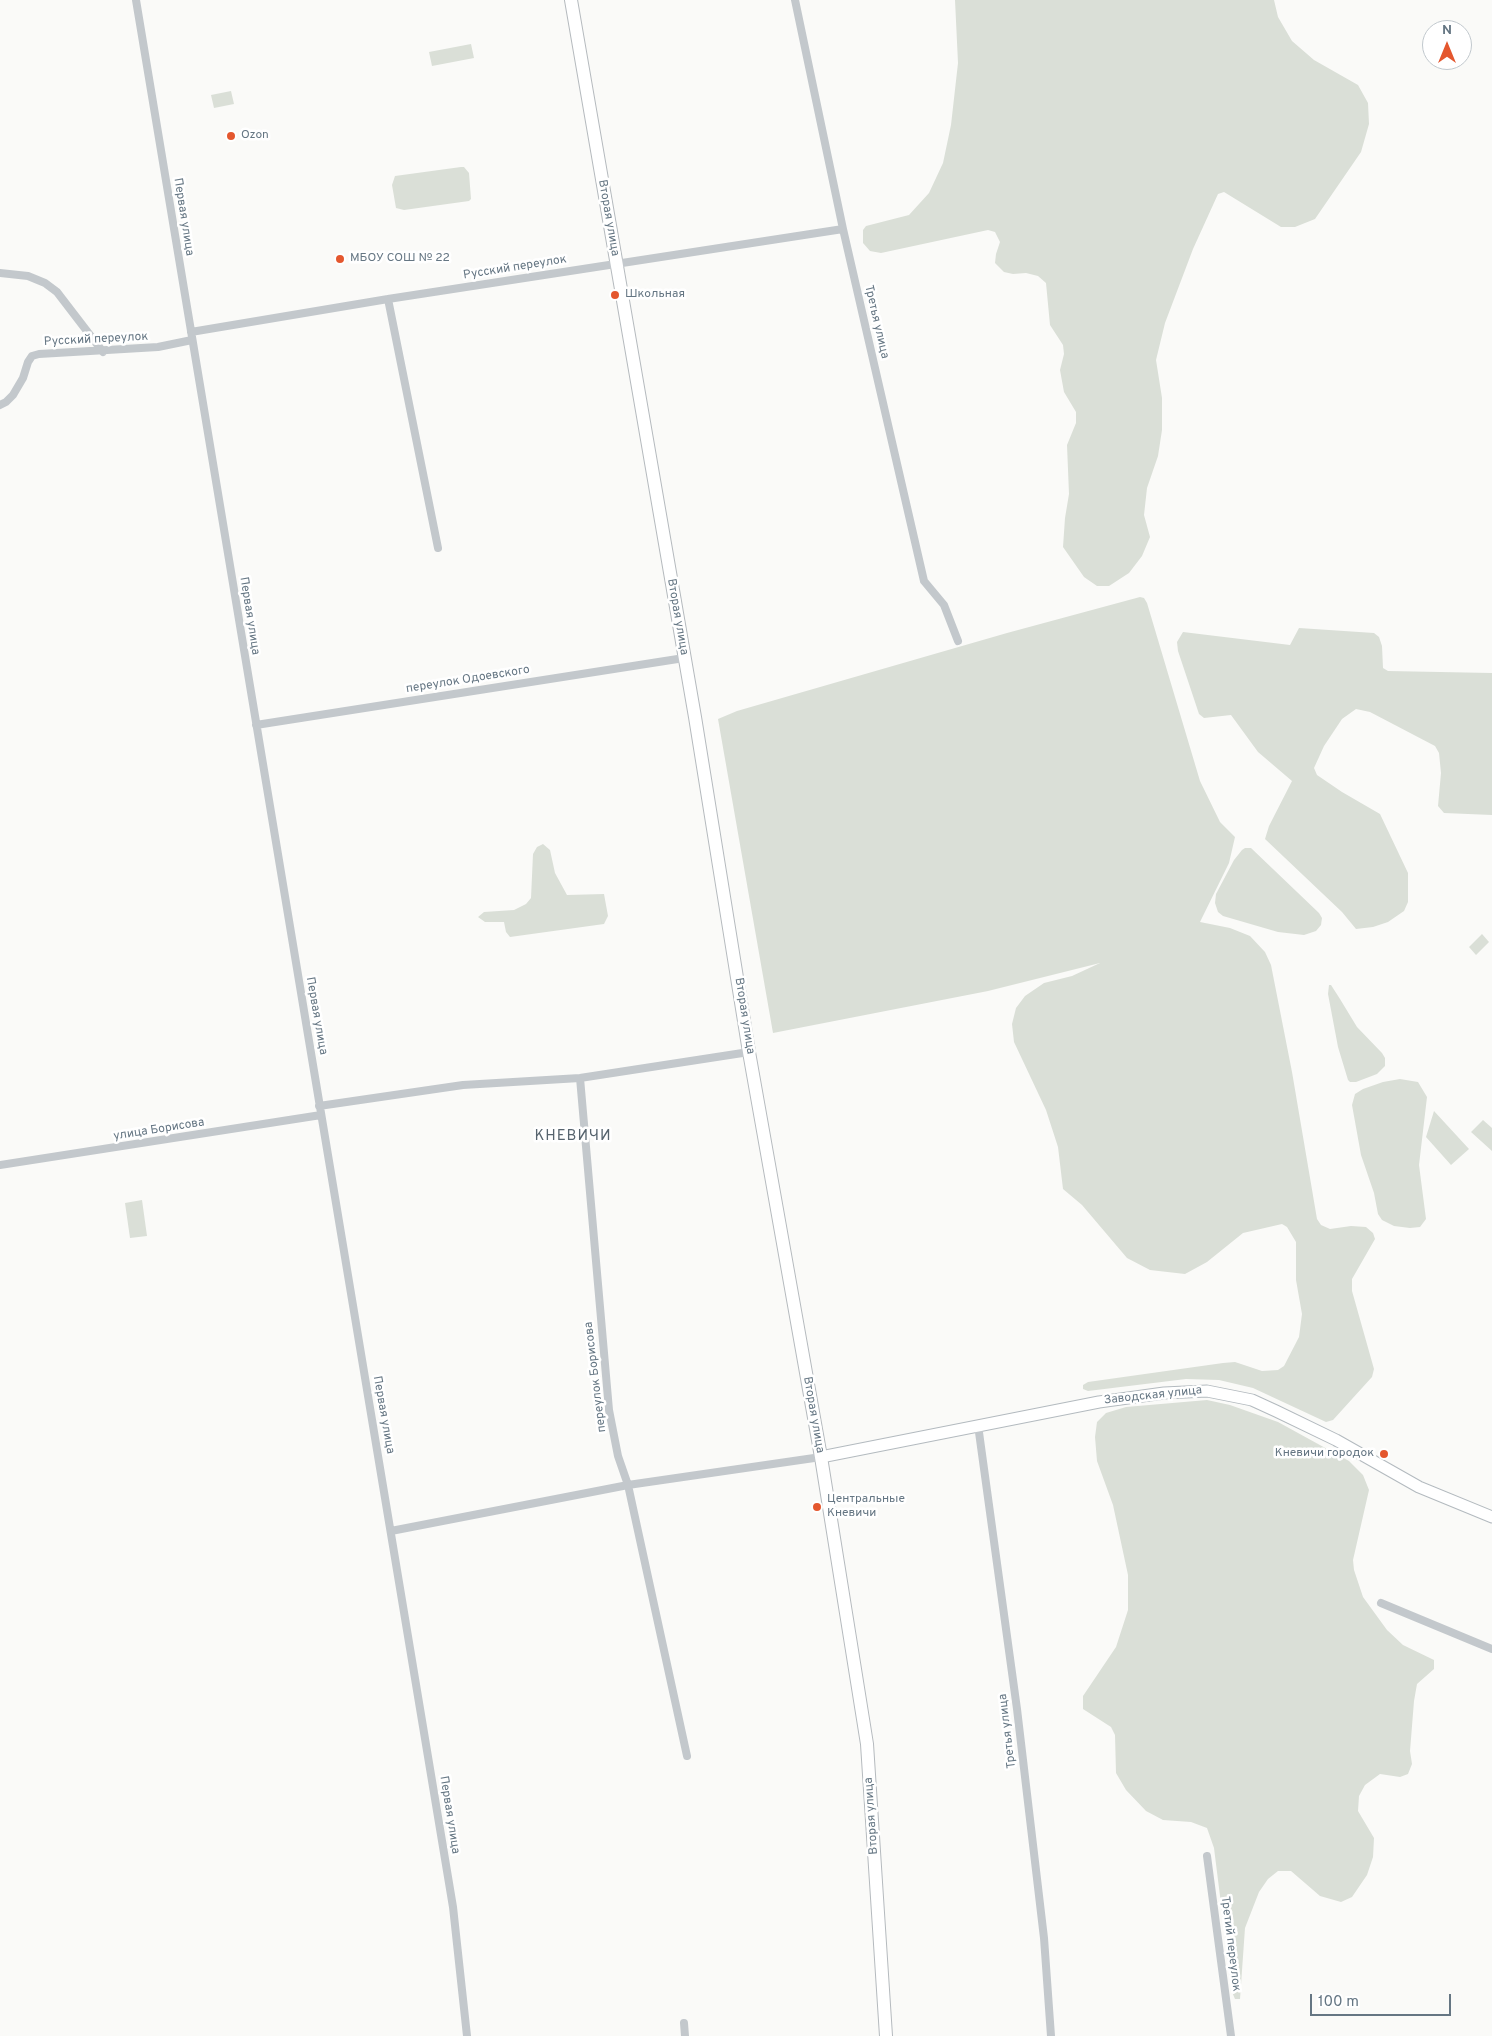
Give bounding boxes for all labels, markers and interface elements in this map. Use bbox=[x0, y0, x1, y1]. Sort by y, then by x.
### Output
north arrow bbox=[1422, 20, 1472, 70]
text: N bbox=[1442, 22, 1452, 39]
place label: Ozon bbox=[241, 129, 269, 143]
marker: Ozon bbox=[225, 130, 237, 142]
street label: Первая улица bbox=[170, 177, 196, 257]
street label: Вторая улица bbox=[594, 179, 622, 257]
place label: МБОУ СОШ № 22 bbox=[350, 252, 450, 266]
marker: МБОУ СОШ № 22 bbox=[334, 253, 346, 265]
street label: Русский переулок bbox=[462, 253, 568, 283]
street label: Третья улица bbox=[861, 284, 891, 360]
place label: Школьная bbox=[625, 288, 685, 302]
marker: Школьная bbox=[609, 289, 621, 301]
street label: Русский переулок bbox=[44, 330, 148, 350]
street label: Первая улица bbox=[236, 576, 262, 656]
street label: Вторая улица bbox=[663, 578, 691, 656]
street label: переулок Одоевского bbox=[405, 663, 531, 697]
street label: Первая улица bbox=[302, 976, 330, 1056]
street label: Вторая улица bbox=[731, 977, 757, 1055]
street label: улица Борисова bbox=[112, 1116, 206, 1144]
district label: КНЕВИЧИ bbox=[534, 1128, 612, 1146]
street label: переулок Борисова bbox=[582, 1321, 610, 1433]
street label: Первая улица bbox=[369, 1375, 397, 1455]
street label: Вторая улица bbox=[799, 1376, 827, 1454]
street label: Заводская улица bbox=[1103, 1384, 1203, 1408]
place label: Кневичи городок bbox=[1275, 1447, 1374, 1461]
marker: Кневичи городок bbox=[1378, 1448, 1390, 1460]
place label: Центральные Кневичи bbox=[827, 1493, 905, 1521]
marker: Центральные Кневичи bbox=[811, 1501, 823, 1513]
street label: Третья улица bbox=[996, 1693, 1020, 1769]
street label: Первая улица bbox=[436, 1775, 462, 1855]
street label: Вторая улица bbox=[862, 1777, 882, 1855]
street label: Третий переулок bbox=[1217, 1896, 1243, 1992]
scale bar bbox=[1312, 1984, 1453, 2016]
text: 100 m bbox=[1318, 1993, 1359, 2012]

